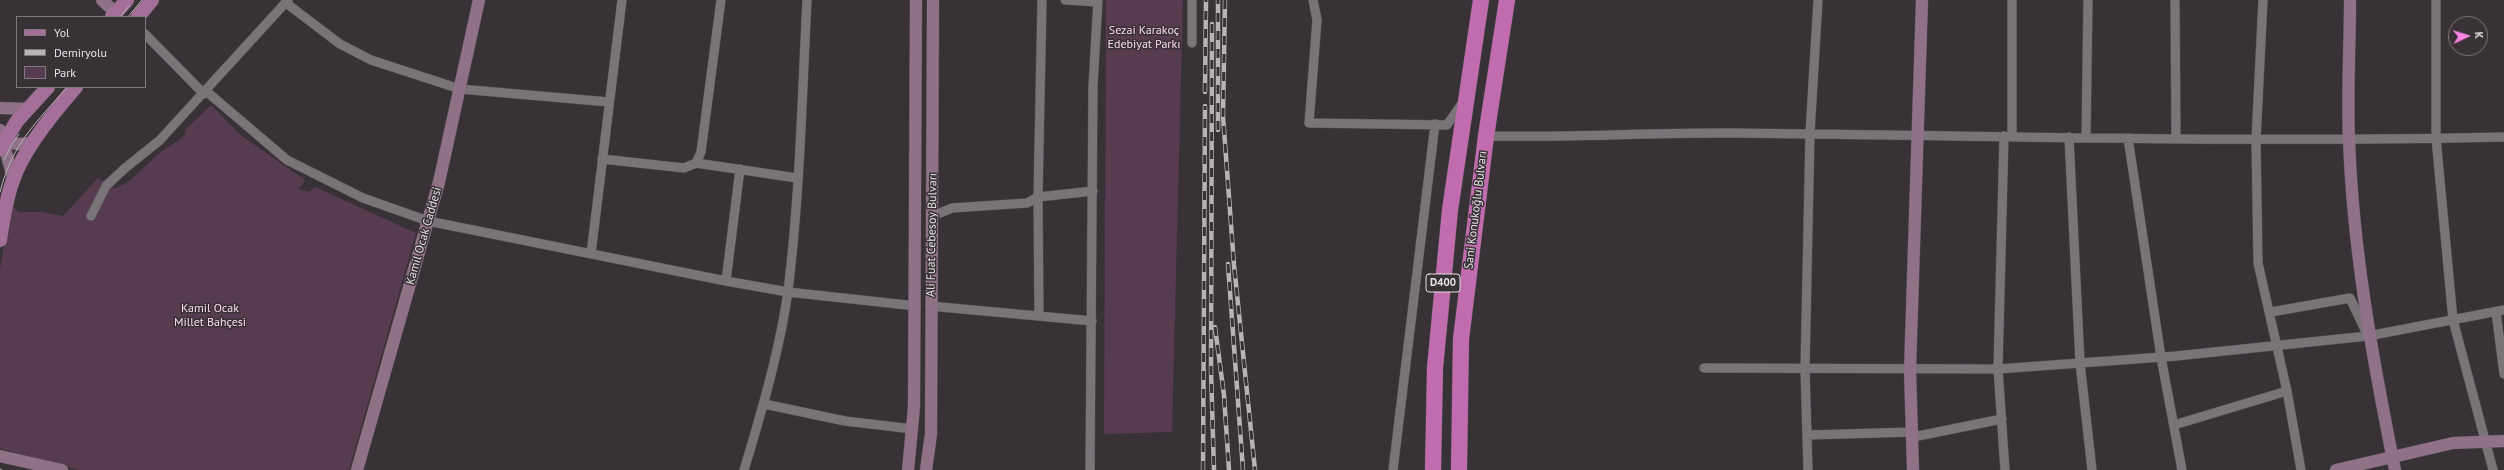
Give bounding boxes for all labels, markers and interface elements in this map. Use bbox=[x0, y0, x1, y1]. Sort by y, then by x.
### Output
legend bbox=[16, 16, 146, 88]
north arrow bbox=[2448, 16, 2488, 56]
park label: Sezai Karakoç Edebiyat Parkı bbox=[1108, 24, 1180, 52]
text: Yol bbox=[54, 25, 70, 40]
text: K bbox=[2472, 31, 2486, 39]
text: Demiryolu bbox=[54, 45, 107, 60]
text: Park bbox=[54, 65, 76, 80]
street label: Sani Konukoğlu Bulvarı bbox=[1462, 150, 1490, 270]
street label: Ali Fuat Cebesoy Bulvarı bbox=[924, 173, 940, 297]
street label: Kamil Ocak Caddesi bbox=[403, 185, 445, 287]
road number: D400 bbox=[1426, 274, 1460, 292]
park label: Kamil Ocak Millet Bahçesi bbox=[174, 302, 246, 330]

